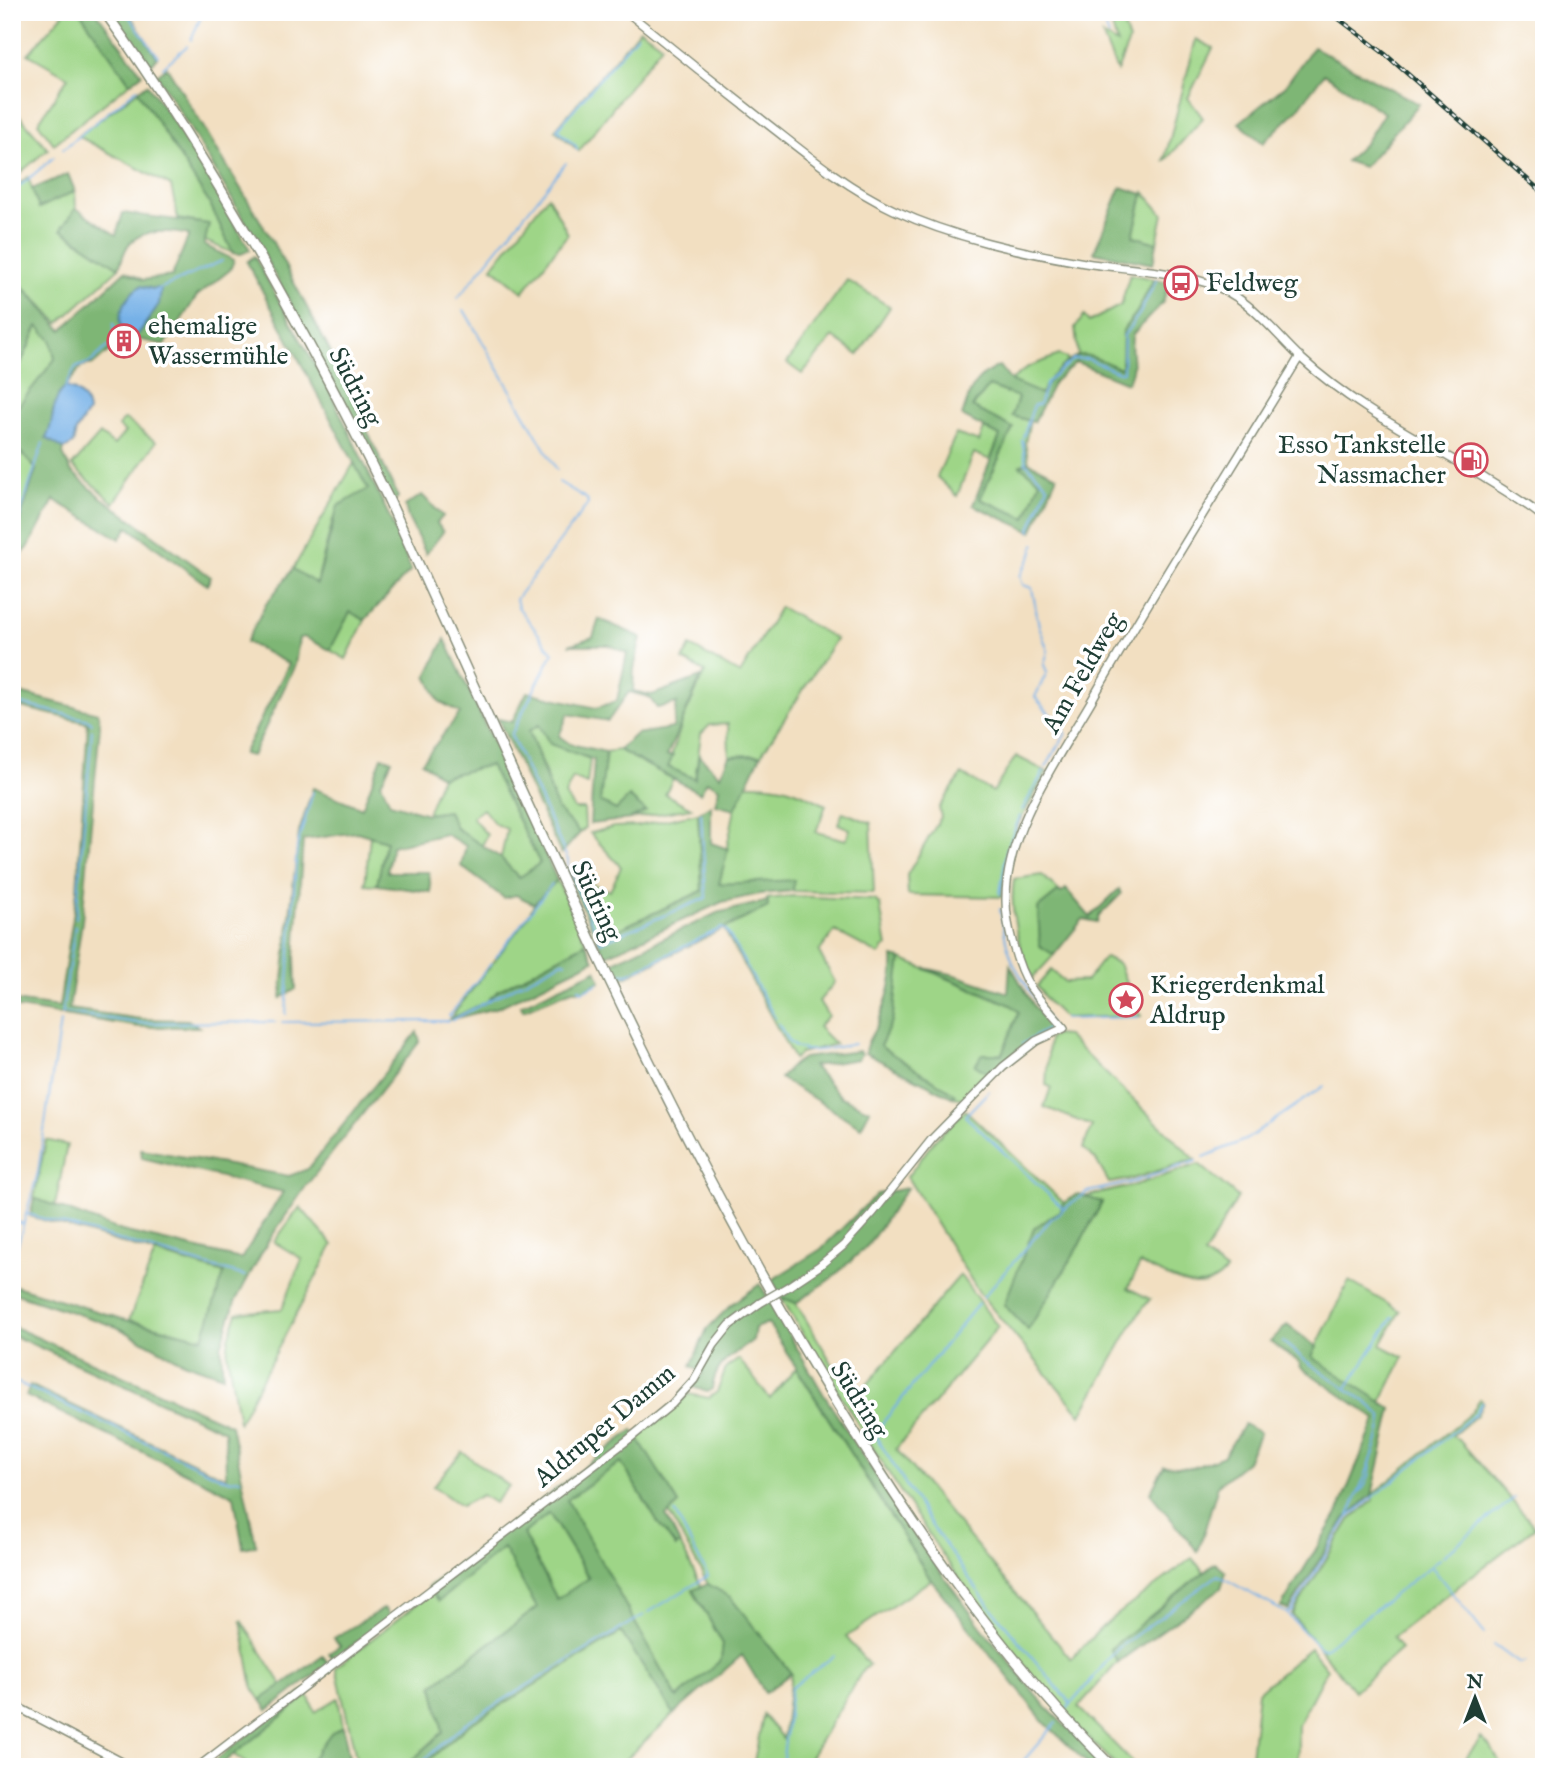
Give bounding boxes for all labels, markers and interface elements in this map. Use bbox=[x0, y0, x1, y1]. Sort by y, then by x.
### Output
bus stop icon: Feldweg bbox=[1162, 264, 1200, 302]
place label: Feldweg bbox=[1206, 267, 1299, 300]
place label: ehemalige Wassermühle bbox=[148, 310, 288, 373]
building icon: ehemalige Wassermühle bbox=[105, 322, 143, 360]
street label: Südring bbox=[320, 342, 390, 433]
place label: Esso Tankstelle Nassmacher bbox=[1278, 429, 1446, 492]
fuel station icon: Esso Tankstelle Nassmacher bbox=[1452, 441, 1490, 479]
street label: Am Feldweg bbox=[1034, 605, 1132, 741]
street label: Südring bbox=[563, 855, 629, 947]
place label: Kriegerdenkmal Aldrup bbox=[1149, 969, 1326, 1032]
place icon: Kriegerdenkmal Aldrup bbox=[1107, 981, 1145, 1019]
street label: Südring bbox=[822, 1355, 896, 1446]
street label: Aldruper Damm bbox=[527, 1357, 683, 1496]
north arrow bbox=[1440, 1664, 1510, 1734]
text: N bbox=[1466, 1671, 1484, 1695]

